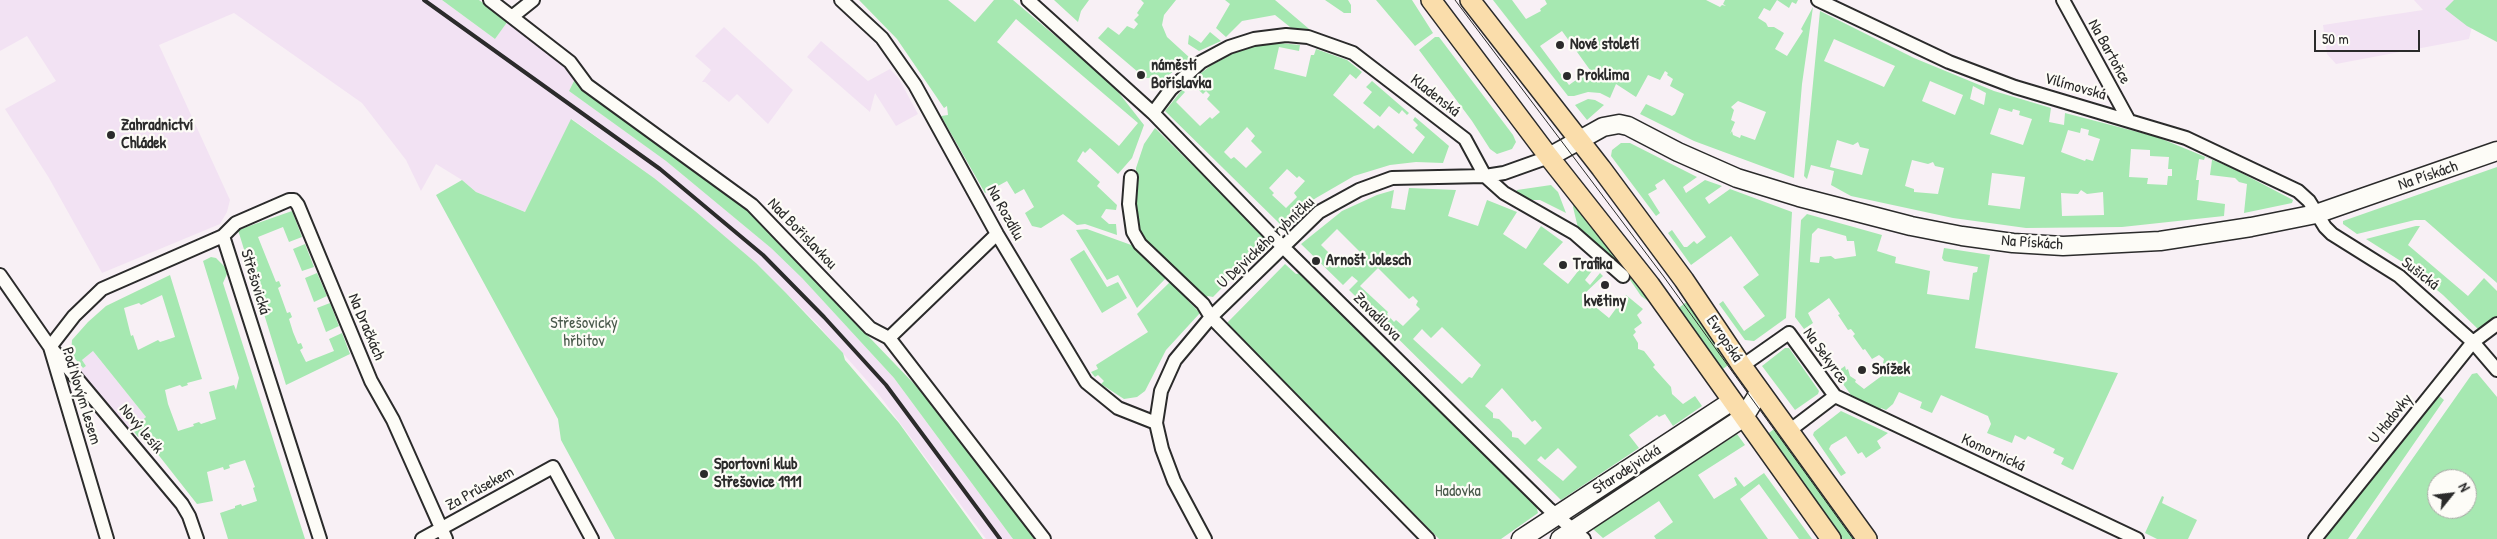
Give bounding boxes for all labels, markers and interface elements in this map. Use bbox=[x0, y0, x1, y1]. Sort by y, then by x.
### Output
street label: Na Bartoňce bbox=[2083, 16, 2135, 88]
scale bar bbox=[2317, 20, 2423, 52]
text: 50 m bbox=[2322, 28, 2349, 49]
place label: Nové století bbox=[1570, 35, 1639, 55]
marker: Nové století bbox=[1554, 39, 1566, 51]
place label: náměstí Bořislavka bbox=[1151, 56, 1211, 94]
place label: Proklima bbox=[1577, 66, 1629, 86]
marker: náměstí Bořislavka bbox=[1135, 69, 1147, 81]
street label: Vilímovská bbox=[2042, 69, 2108, 105]
marker: Proklima bbox=[1561, 70, 1573, 82]
street label: Kladenská bbox=[1406, 71, 1464, 121]
place label: Zahradnictví Chládek bbox=[121, 116, 193, 154]
marker: Zahradnictví Chládek bbox=[105, 129, 117, 141]
street label: Na Pískách bbox=[2396, 157, 2460, 195]
street label: Na Rozdílu bbox=[982, 182, 1028, 244]
street label: U Dejvického rybníčku bbox=[1213, 193, 1319, 293]
street label: Nad Bořislavkou bbox=[763, 194, 841, 274]
street label: Na Pískách bbox=[2001, 231, 2063, 255]
street label: Střešovická bbox=[236, 247, 274, 317]
place label: Arnošt Jolesch bbox=[1326, 251, 1411, 271]
street label: Sušická bbox=[2397, 253, 2443, 295]
marker: Arnošt Jolesch bbox=[1310, 255, 1322, 267]
place label: Trafika bbox=[1573, 255, 1612, 275]
marker: Trafika bbox=[1557, 259, 1569, 271]
marker: květiny bbox=[1599, 279, 1611, 291]
street label: Zavadilova bbox=[1349, 289, 1405, 345]
street label: Na Dračkách bbox=[343, 291, 389, 363]
place label: květiny bbox=[1584, 292, 1626, 312]
street label: Evropská bbox=[1702, 312, 1746, 366]
park label: Střešovický hřbitov bbox=[550, 314, 618, 352]
street label: Na Sekyrce bbox=[1798, 324, 1852, 388]
street label: Pod Novým lesem bbox=[57, 345, 105, 447]
place label: Snížek bbox=[1872, 360, 1910, 380]
marker: Snížek bbox=[1856, 364, 1868, 376]
street label: U Hadovky bbox=[2365, 390, 2417, 448]
street label: Nový lesík bbox=[115, 400, 167, 458]
street label: Komornická bbox=[1958, 430, 2028, 476]
street label: Starodejvická bbox=[1589, 441, 1665, 499]
place label: Sportovní klub Střešovice 1911 bbox=[714, 455, 802, 493]
street label: Za Průsekem bbox=[443, 462, 517, 516]
marker: Sportovní klub Střešovice 1911 bbox=[698, 468, 710, 480]
north arrow bbox=[2427, 469, 2477, 519]
text: N bbox=[2455, 479, 2475, 495]
park label: Hadovka bbox=[1435, 482, 1481, 502]

